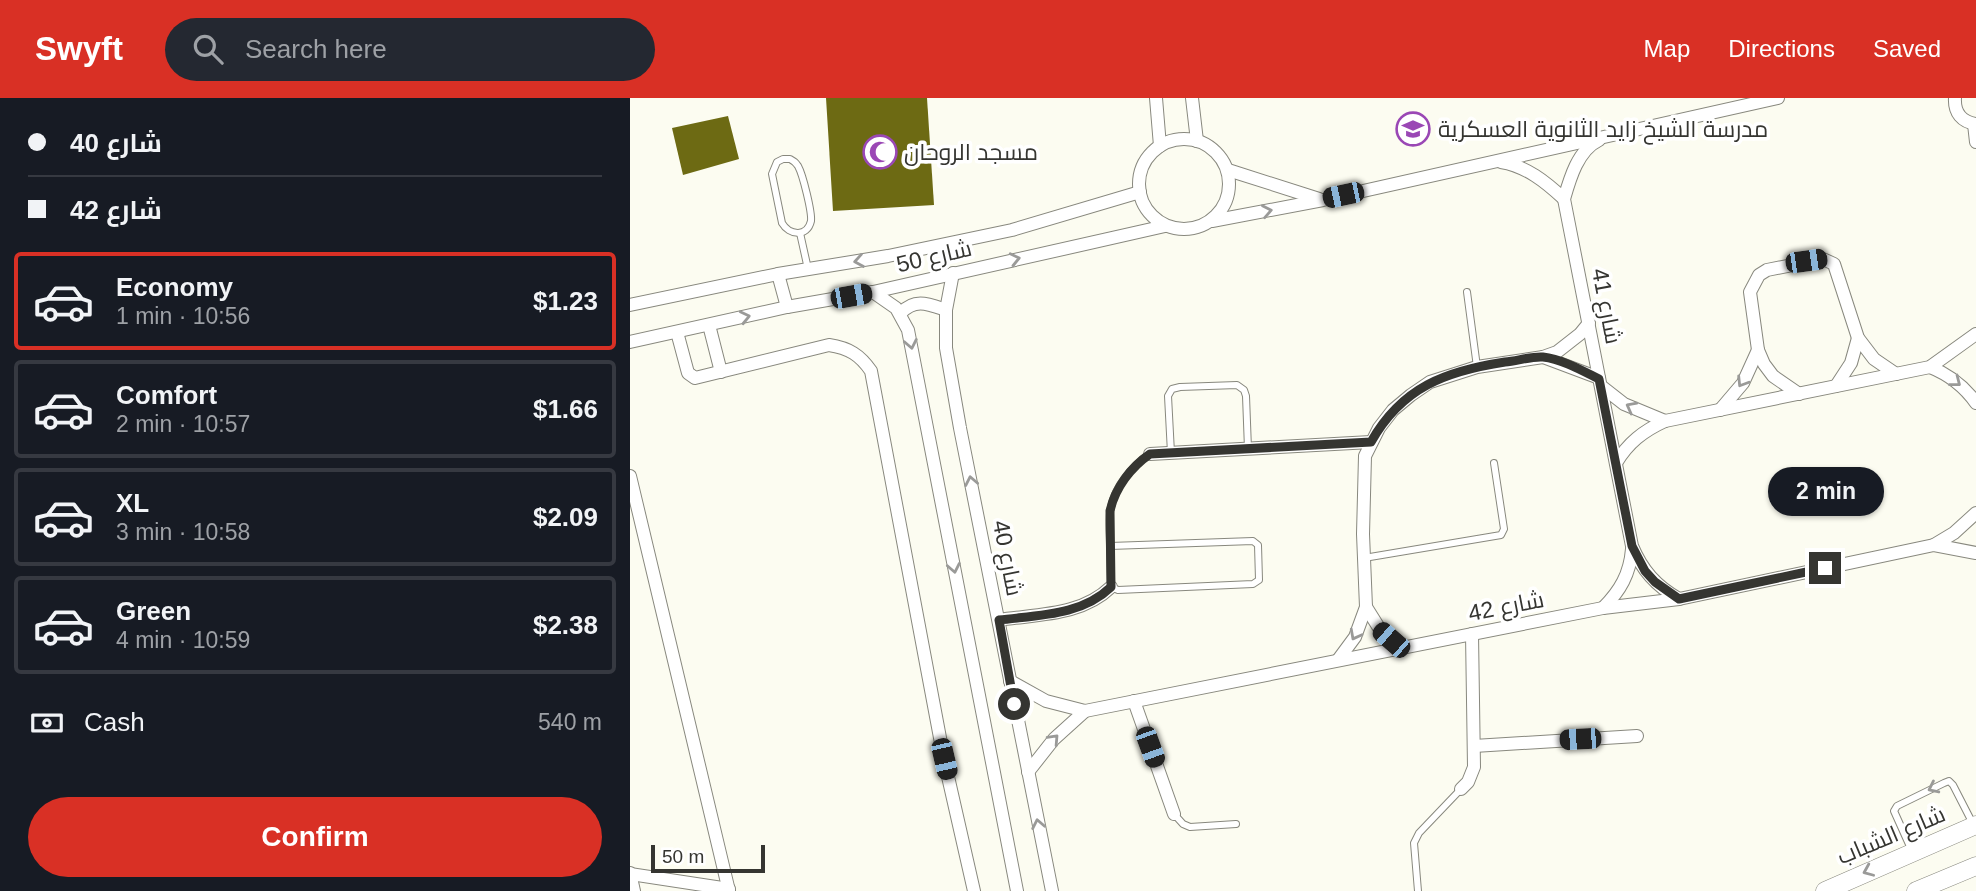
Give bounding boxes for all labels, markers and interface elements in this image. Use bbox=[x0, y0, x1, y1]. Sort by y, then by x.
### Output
search box bbox=[165, 18, 655, 81]
text: Swyft bbox=[35, 30, 123, 67]
icon: search bbox=[189, 30, 227, 68]
text: Search here bbox=[245, 34, 387, 64]
text: Map bbox=[1644, 35, 1690, 62]
text: Directions bbox=[1728, 35, 1835, 62]
text: Saved bbox=[1873, 35, 1941, 62]
school or university icon: مدرسة الشيخ زايد الثانوية العسكرية bbox=[1394, 110, 1432, 148]
place label: مدرسة الشيخ زايد الثانوية العسكرية bbox=[1438, 116, 1768, 145]
text: شارع 40 bbox=[70, 128, 162, 158]
mosque icon: مسجد الروحان bbox=[861, 133, 899, 171]
place label: مسجد الروحان bbox=[904, 139, 1038, 166]
car bbox=[1321, 180, 1366, 210]
text: شارع 42 bbox=[70, 195, 162, 225]
one-way arrow bbox=[1261, 204, 1273, 219]
street label: شارع 50 bbox=[894, 235, 975, 280]
car bbox=[1784, 248, 1829, 274]
one-way arrow bbox=[853, 253, 865, 268]
one-way arrow bbox=[1009, 253, 1021, 268]
street label: شارع 41 bbox=[1584, 266, 1627, 347]
icon: car bbox=[32, 270, 95, 333]
text: Economy bbox=[116, 272, 233, 302]
car bbox=[829, 282, 874, 310]
text: $1.23 bbox=[533, 286, 598, 316]
text: 1 min · 10:56 bbox=[116, 303, 250, 329]
one-way arrow bbox=[739, 311, 751, 325]
one-way arrow bbox=[903, 338, 918, 350]
one-way arrow bbox=[1948, 373, 1960, 386]
one-way arrow bbox=[1738, 374, 1750, 387]
icon: car bbox=[32, 378, 95, 441]
text: Comfort bbox=[116, 380, 217, 410]
text: $1.66 bbox=[533, 394, 598, 424]
one-way arrow bbox=[1626, 402, 1638, 415]
text: 2 min · 10:57 bbox=[116, 411, 250, 437]
callout: 2 min bbox=[1767, 466, 1883, 516]
one-way arrow bbox=[964, 475, 979, 487]
text: 2 min bbox=[1796, 478, 1856, 504]
icon: car bbox=[32, 486, 95, 549]
text: XL bbox=[116, 488, 149, 518]
text: $2.09 bbox=[533, 502, 598, 532]
street label: شارع 40 bbox=[985, 518, 1028, 599]
text: 3 min · 10:58 bbox=[116, 519, 250, 545]
route end bbox=[1809, 552, 1841, 584]
one-way arrow bbox=[946, 562, 961, 574]
street label: شارع 42 bbox=[1466, 586, 1547, 629]
icon: car bbox=[32, 594, 95, 657]
text: Green bbox=[116, 596, 191, 626]
text: $2.38 bbox=[533, 610, 598, 640]
car bbox=[1369, 618, 1414, 662]
text: 4 min · 10:59 bbox=[116, 627, 250, 653]
one-way arrow bbox=[1350, 628, 1364, 640]
route start bbox=[998, 688, 1030, 720]
icon: cash bbox=[28, 704, 66, 742]
text: Cash bbox=[84, 707, 145, 737]
text: 540 m bbox=[538, 709, 602, 735]
car bbox=[1133, 724, 1168, 770]
car bbox=[1559, 727, 1602, 751]
one-way arrow bbox=[1046, 734, 1059, 747]
car bbox=[930, 736, 959, 782]
one-way arrow bbox=[1928, 780, 1940, 794]
button: Confirm bbox=[28, 797, 602, 877]
street label: شارع الشباب bbox=[1833, 801, 1950, 872]
one-way arrow bbox=[1032, 818, 1047, 830]
scale bar bbox=[651, 842, 765, 874]
text: 50 m bbox=[662, 846, 704, 867]
one-way arrow bbox=[1863, 863, 1876, 877]

